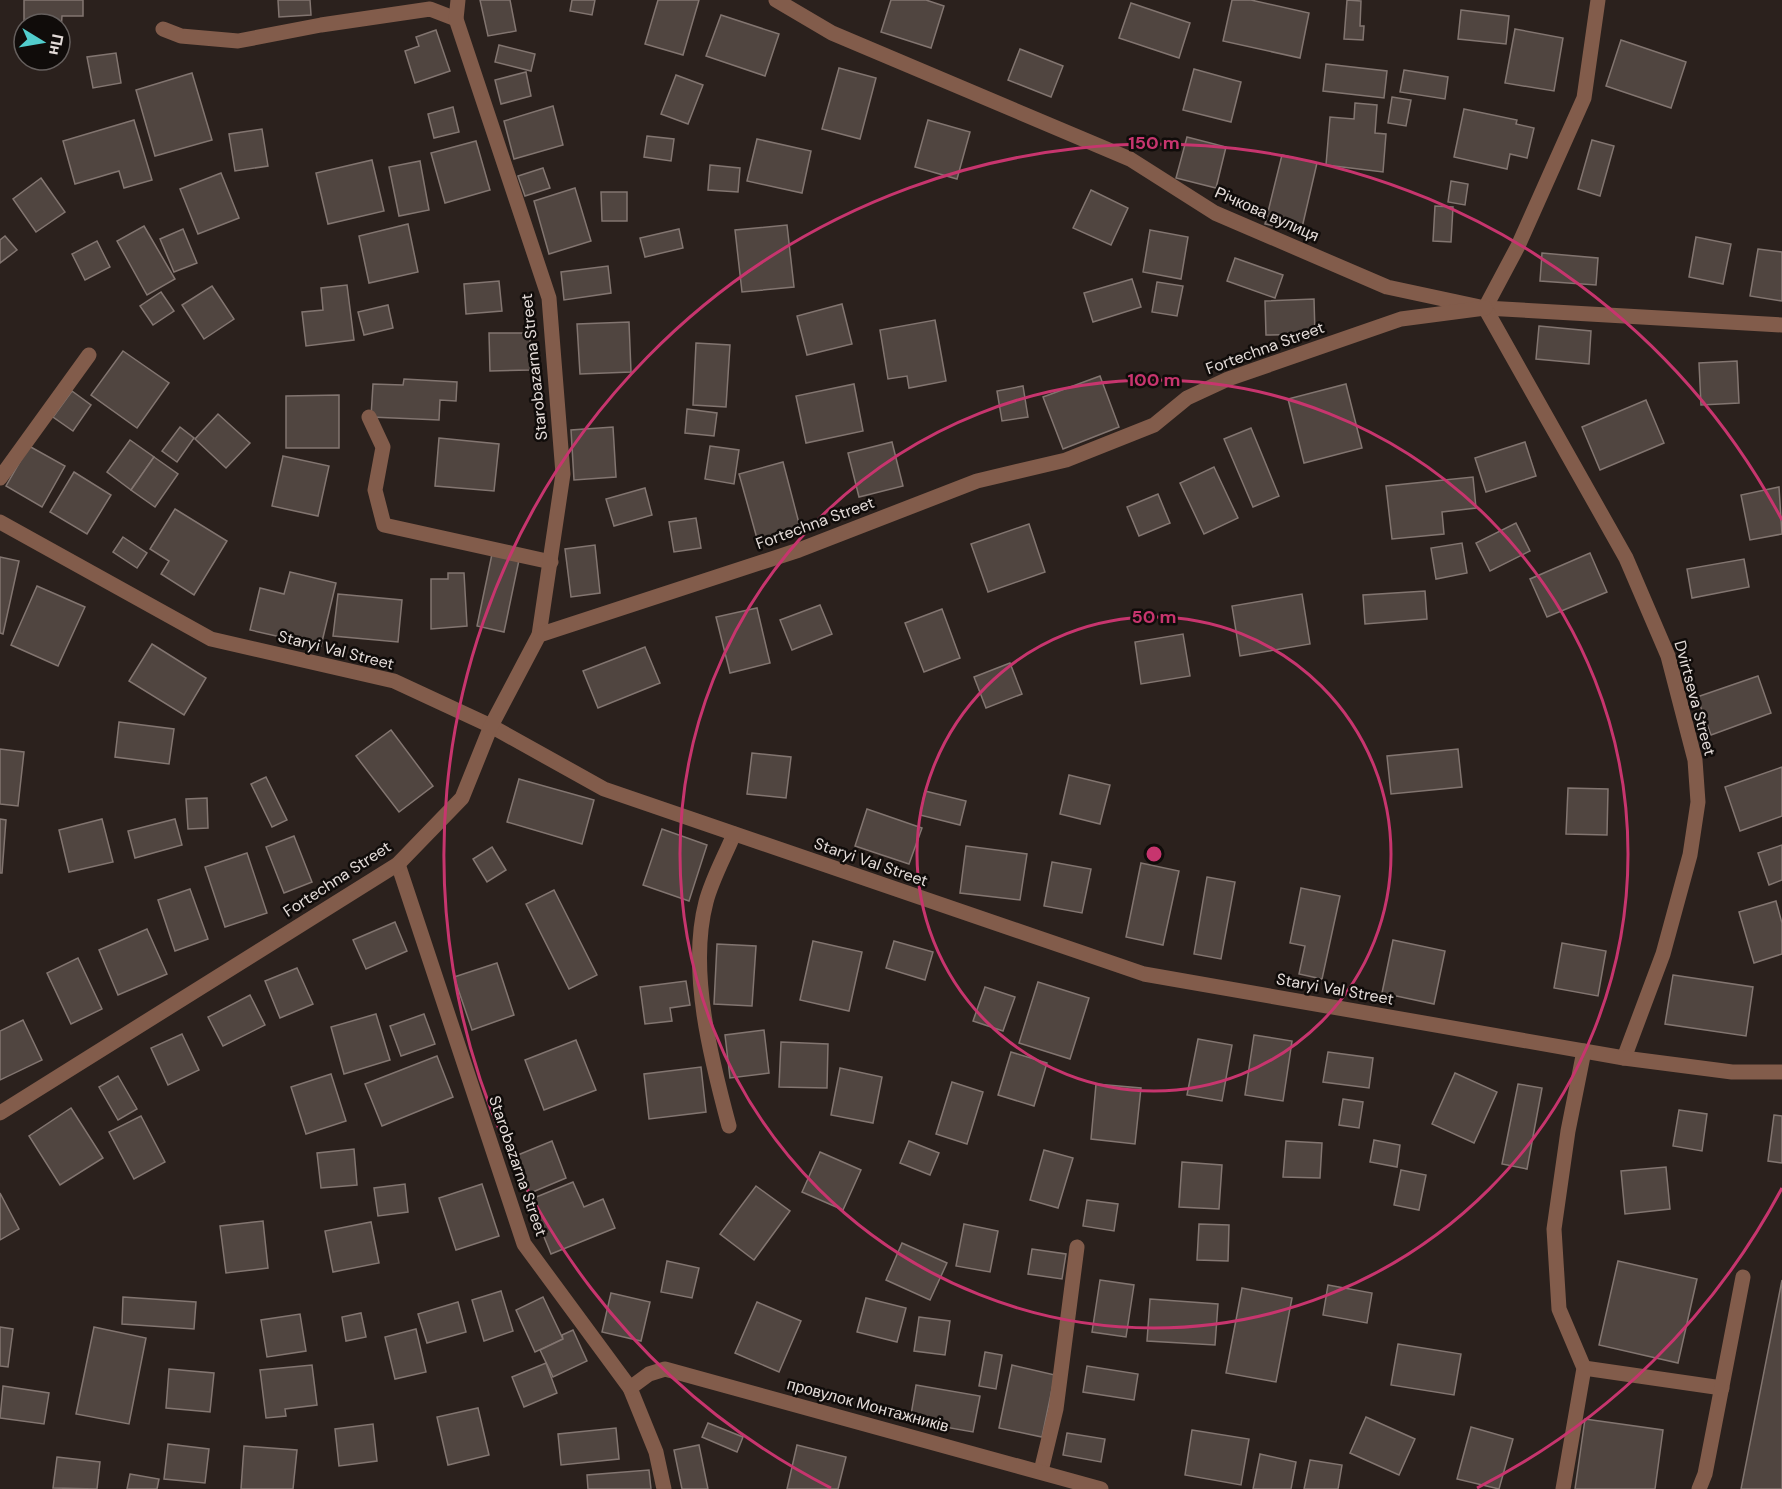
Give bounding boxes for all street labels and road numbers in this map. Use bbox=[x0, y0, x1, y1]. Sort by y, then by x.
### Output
street label: Річкова вулиця bbox=[1212, 182, 1322, 246]
street label: Starobazarna Street bbox=[516, 293, 552, 441]
street label: Fortechna Street bbox=[1203, 317, 1327, 379]
street label: Fortechna Street bbox=[753, 492, 877, 554]
street label: Staryi Val Street bbox=[276, 625, 396, 675]
street label: Dvirtseva Street bbox=[1670, 638, 1720, 758]
street label: Staryi Val Street bbox=[811, 833, 931, 891]
street label: Fortechna Street bbox=[279, 836, 395, 922]
street label: Staryi Val Street bbox=[1275, 968, 1395, 1010]
street label: Starobazarna Street bbox=[484, 1093, 552, 1239]
street label: провулок Монтажників bbox=[785, 1373, 951, 1437]

